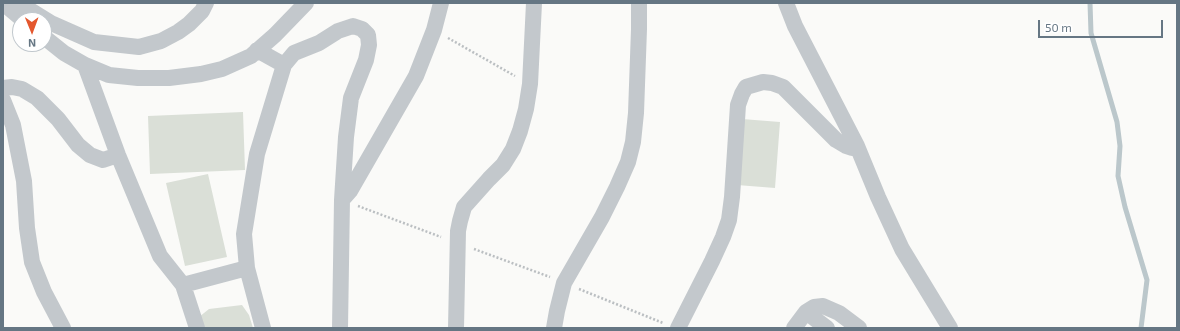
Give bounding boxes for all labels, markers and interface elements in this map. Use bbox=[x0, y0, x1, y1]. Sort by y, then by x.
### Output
north arrow bbox=[12, 12, 52, 52]
scale bar bbox=[1040, 12, 1165, 38]
text: 50 m bbox=[1045, 20, 1072, 34]
text: N bbox=[28, 37, 36, 50]

